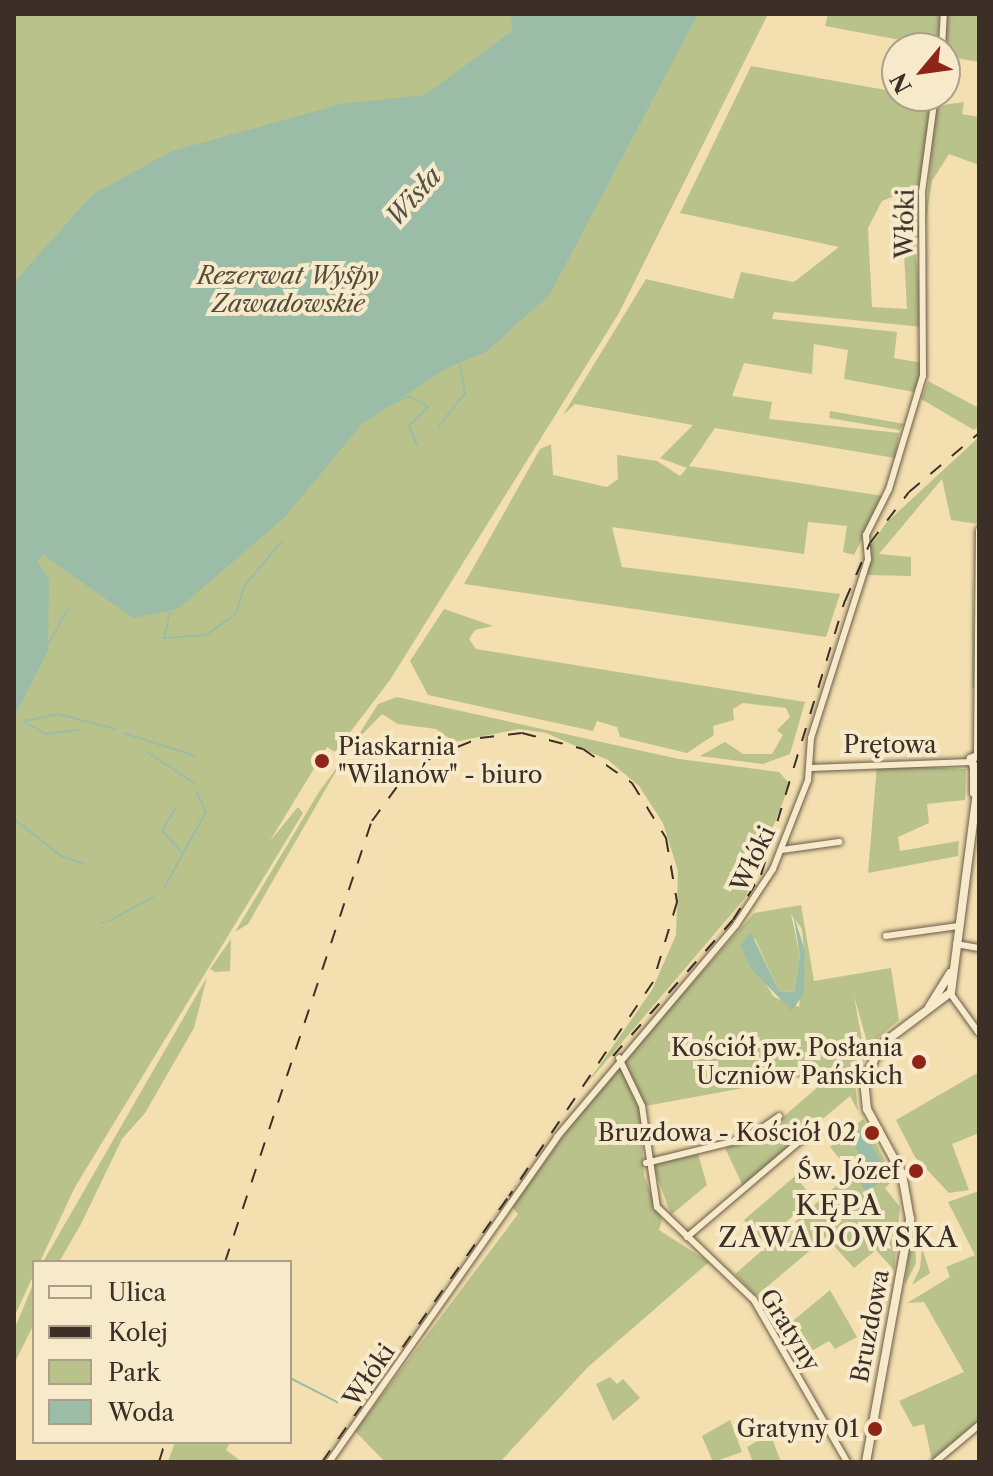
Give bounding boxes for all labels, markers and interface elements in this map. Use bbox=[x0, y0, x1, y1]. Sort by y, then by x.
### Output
north arrow bbox=[881, 32, 961, 112]
text: N bbox=[885, 68, 918, 98]
water label: Wisła bbox=[379, 161, 449, 233]
street label: Włóki bbox=[890, 189, 920, 259]
park label: Rezerwat Wyspy Zawadowskie bbox=[197, 262, 379, 318]
street label: Prętowa bbox=[843, 731, 937, 759]
place label: Piaskarnia "Wilanów" - biuro bbox=[338, 733, 543, 789]
marker: Piaskarnia "Wilanów" - biuro bbox=[313, 752, 331, 770]
street label: Włóki bbox=[725, 821, 781, 897]
place label: Kościół pw. Posłania Uczniów Pańskich bbox=[671, 1034, 903, 1090]
marker: Kościół pw. Posłania Uczniów Pańskich bbox=[910, 1053, 928, 1071]
place label: Bruzdowa - Kościół 02 bbox=[597, 1119, 856, 1147]
marker: Bruzdowa - Kościół 02 bbox=[863, 1124, 881, 1142]
place label: Św. Józef bbox=[797, 1157, 900, 1185]
marker: Św. Józef bbox=[907, 1162, 925, 1180]
district label: KĘPA ZAWADOWSKA bbox=[718, 1188, 960, 1254]
legend bbox=[32, 1260, 292, 1444]
street label: Bruzdowa bbox=[845, 1267, 895, 1385]
text: Ulica bbox=[108, 1278, 166, 1307]
street label: Gratyny bbox=[754, 1284, 826, 1376]
text: Kolej bbox=[108, 1318, 168, 1347]
street label: Włóki bbox=[337, 1338, 401, 1412]
text: Park bbox=[108, 1358, 160, 1387]
text: Woda bbox=[108, 1398, 174, 1427]
place label: Gratyny 01 bbox=[736, 1415, 859, 1443]
marker: Gratyny 01 bbox=[866, 1420, 884, 1438]

